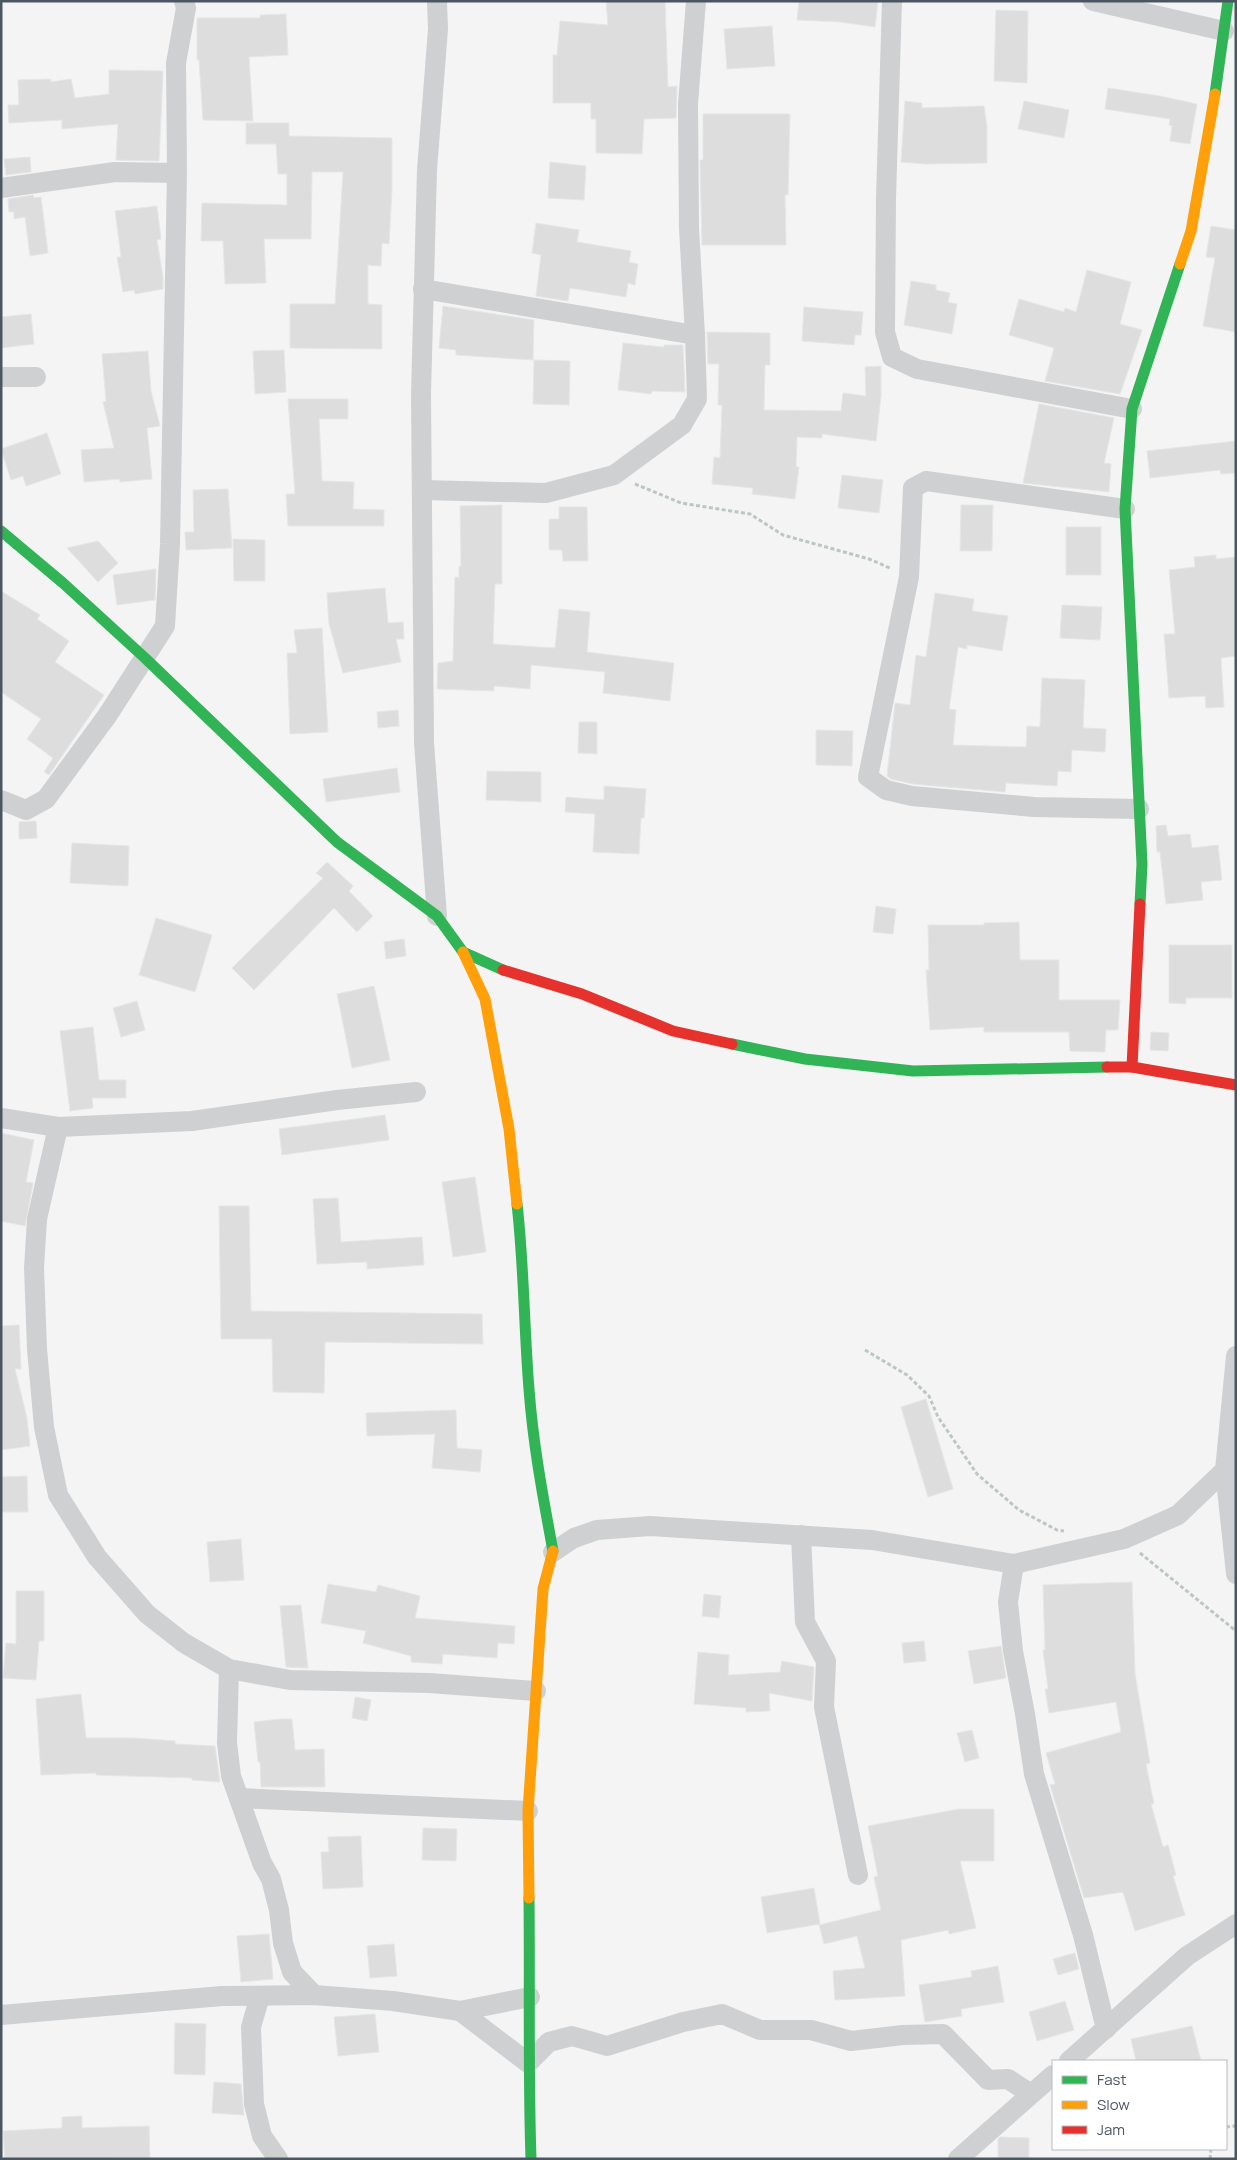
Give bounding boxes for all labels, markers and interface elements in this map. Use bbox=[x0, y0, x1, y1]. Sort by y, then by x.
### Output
legend bbox=[1052, 2060, 1227, 2150]
text: Fast bbox=[1097, 2069, 1126, 2090]
text: Slow bbox=[1097, 2094, 1130, 2115]
text: Jam bbox=[1097, 2119, 1125, 2140]

